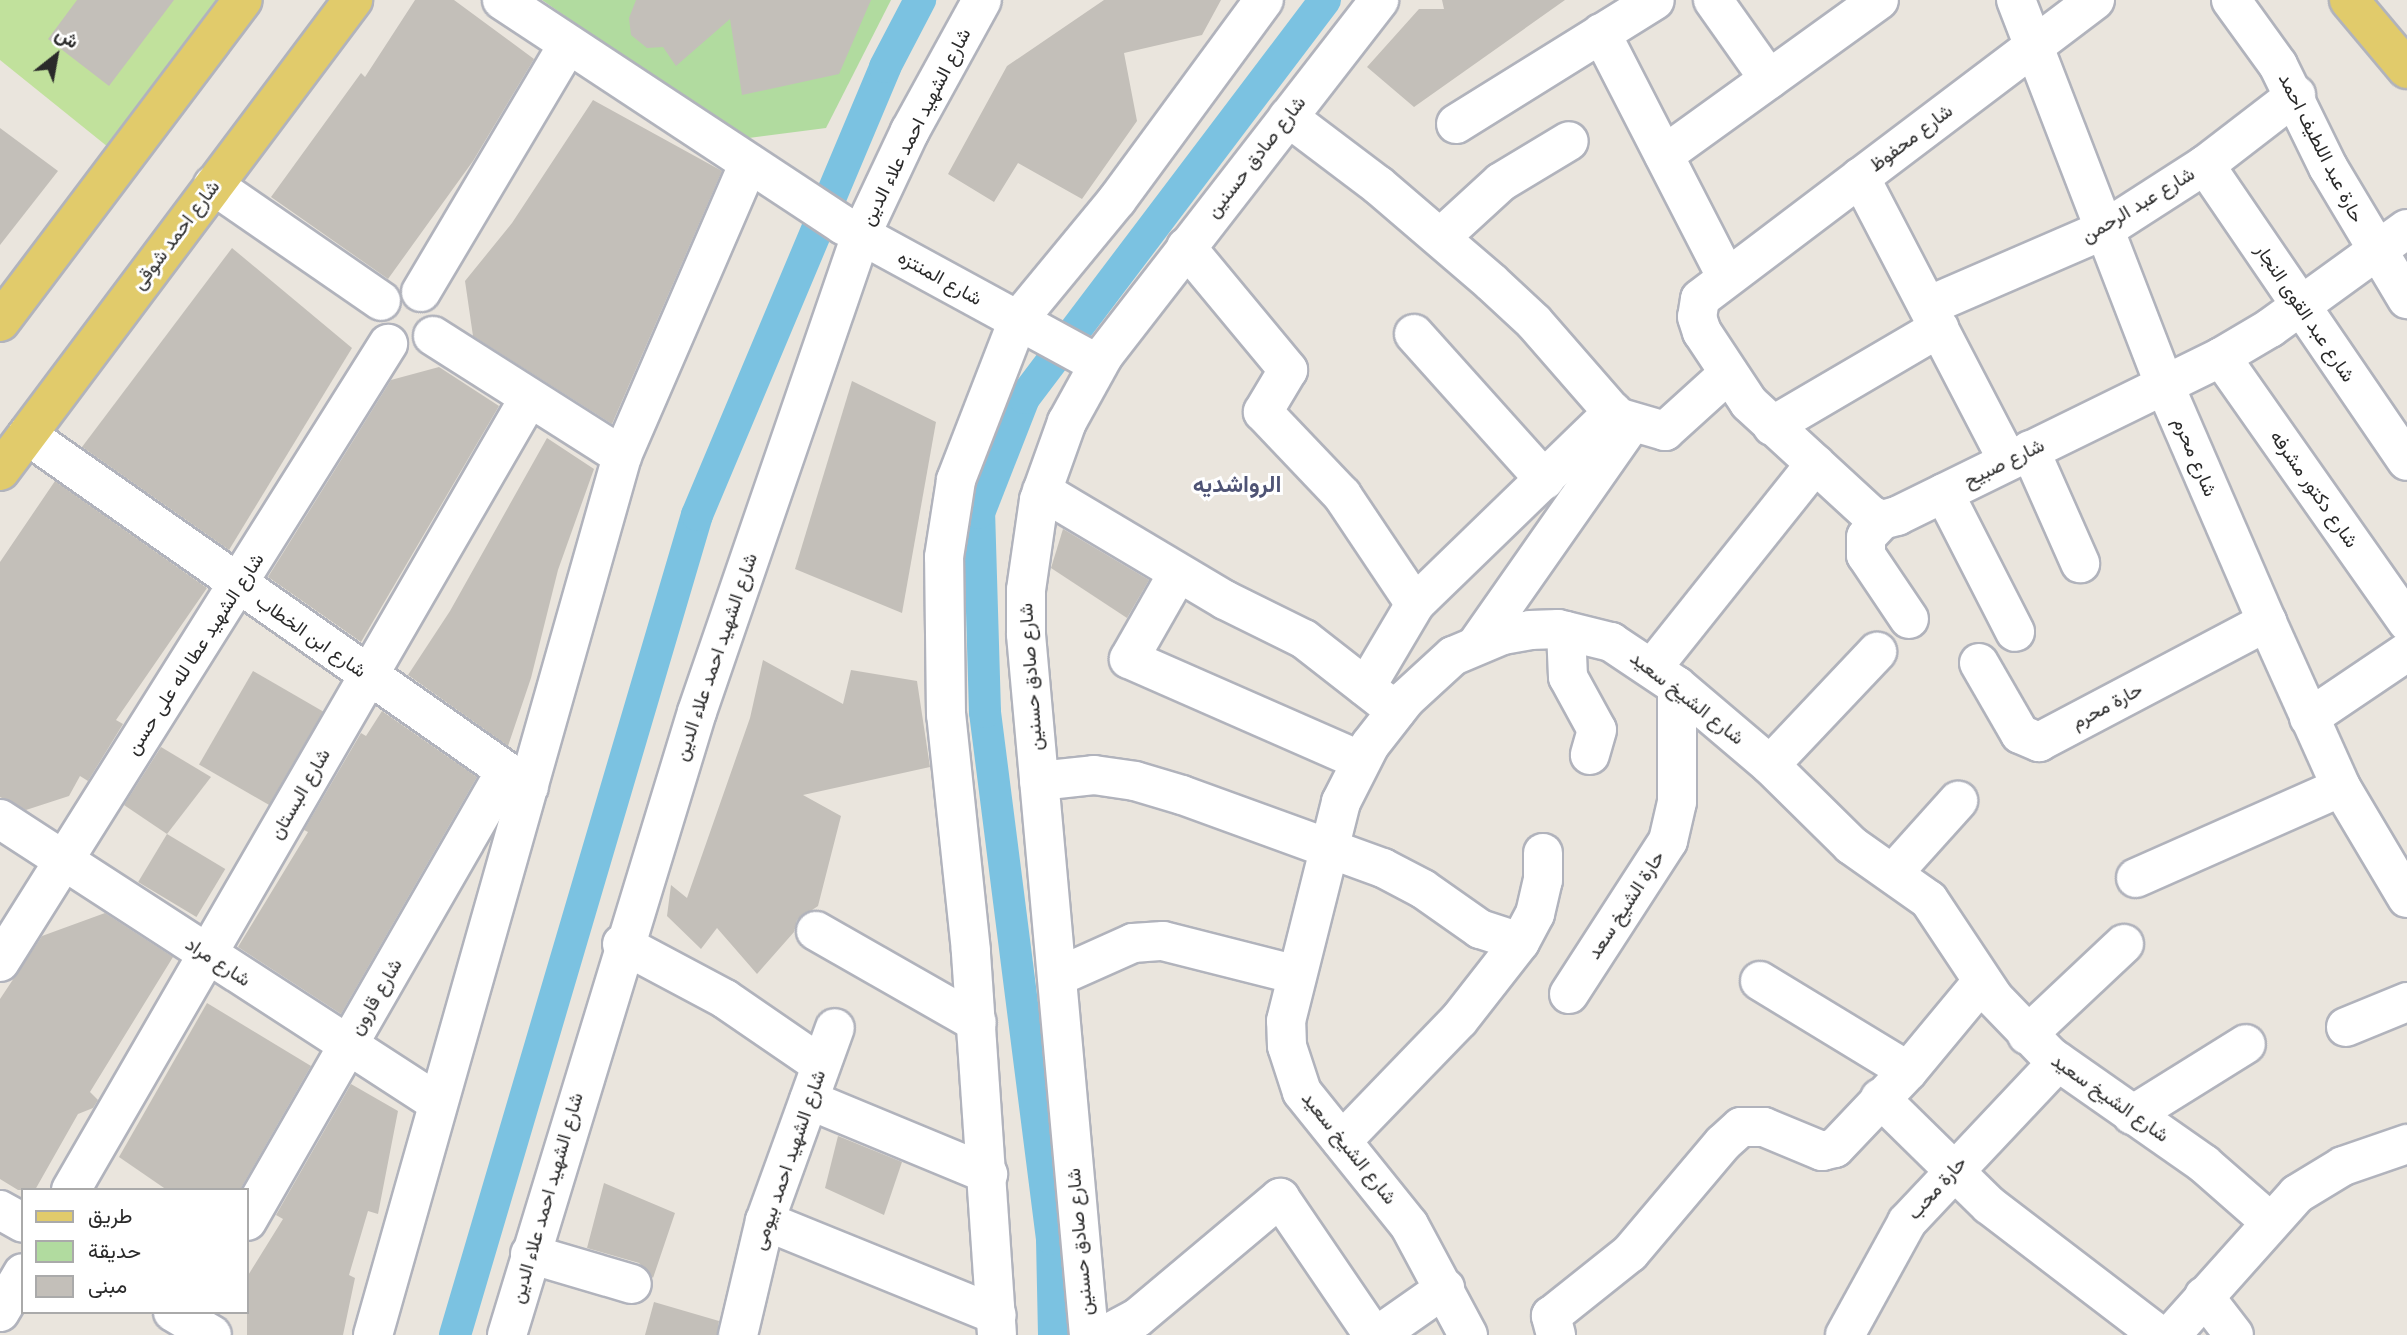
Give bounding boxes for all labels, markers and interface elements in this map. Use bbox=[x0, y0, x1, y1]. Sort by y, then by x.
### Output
text: ش bbox=[50, 20, 84, 55]
north arrow bbox=[21, 21, 91, 91]
street label: شارع الشهيد احمد علاء الدين bbox=[856, 25, 976, 229]
street label: حارة عبد اللطيف احمد bbox=[2273, 69, 2369, 227]
street label: شارع صادق حسنين bbox=[1201, 92, 1311, 222]
street label: شارع محفوظ bbox=[1865, 99, 1957, 177]
street label: شارع عبد الرحمن bbox=[2077, 162, 2199, 248]
street label: شارع احمد شوقى bbox=[127, 176, 225, 294]
street label: شارع عبد القوى النجار bbox=[2250, 240, 2360, 386]
street label: شارع المنتزه bbox=[894, 246, 986, 310]
street label: شارع محرم bbox=[2168, 414, 2222, 500]
street label: شارع دكتور مشرفه bbox=[2265, 426, 2363, 552]
street label: شارع صبيح bbox=[1960, 434, 2048, 492]
district label: الرواشديه bbox=[1193, 470, 1281, 498]
street label: شارع الشهيد عطا لله على حسن bbox=[121, 549, 269, 759]
street label: شارع الشهيد احمد علاء الدين bbox=[670, 550, 762, 764]
street label: شارع ابن الخطاب bbox=[251, 590, 371, 682]
street label: شارع صادق حسنين bbox=[1014, 602, 1048, 752]
street label: شارع الشيخ سعيد bbox=[1626, 646, 1748, 750]
street label: حارة محرم bbox=[2068, 678, 2146, 734]
street label: شارع البستان bbox=[265, 745, 335, 843]
street label: حارة الشيخ سعد bbox=[1583, 847, 1669, 963]
street label: شارع مراد bbox=[181, 933, 255, 991]
street label: شارع قارون bbox=[345, 955, 407, 1039]
street label: شارع الشيخ سعيد bbox=[2047, 1049, 2173, 1147]
street label: شارع الشهيد احمد بيومى bbox=[747, 1067, 831, 1253]
street label: شارع الشيخ سعيد bbox=[1297, 1087, 1401, 1209]
street label: شارع الشهيد احمد علاء الدين bbox=[506, 1090, 588, 1306]
street label: حارة محب bbox=[1903, 1152, 1971, 1224]
street label: شارع صادق حسنين bbox=[1062, 1167, 1098, 1317]
legend bbox=[21, 1188, 248, 1314]
text: طريق bbox=[88, 1201, 133, 1230]
text: حديقة bbox=[88, 1236, 141, 1265]
text: مبنى bbox=[88, 1271, 127, 1300]

